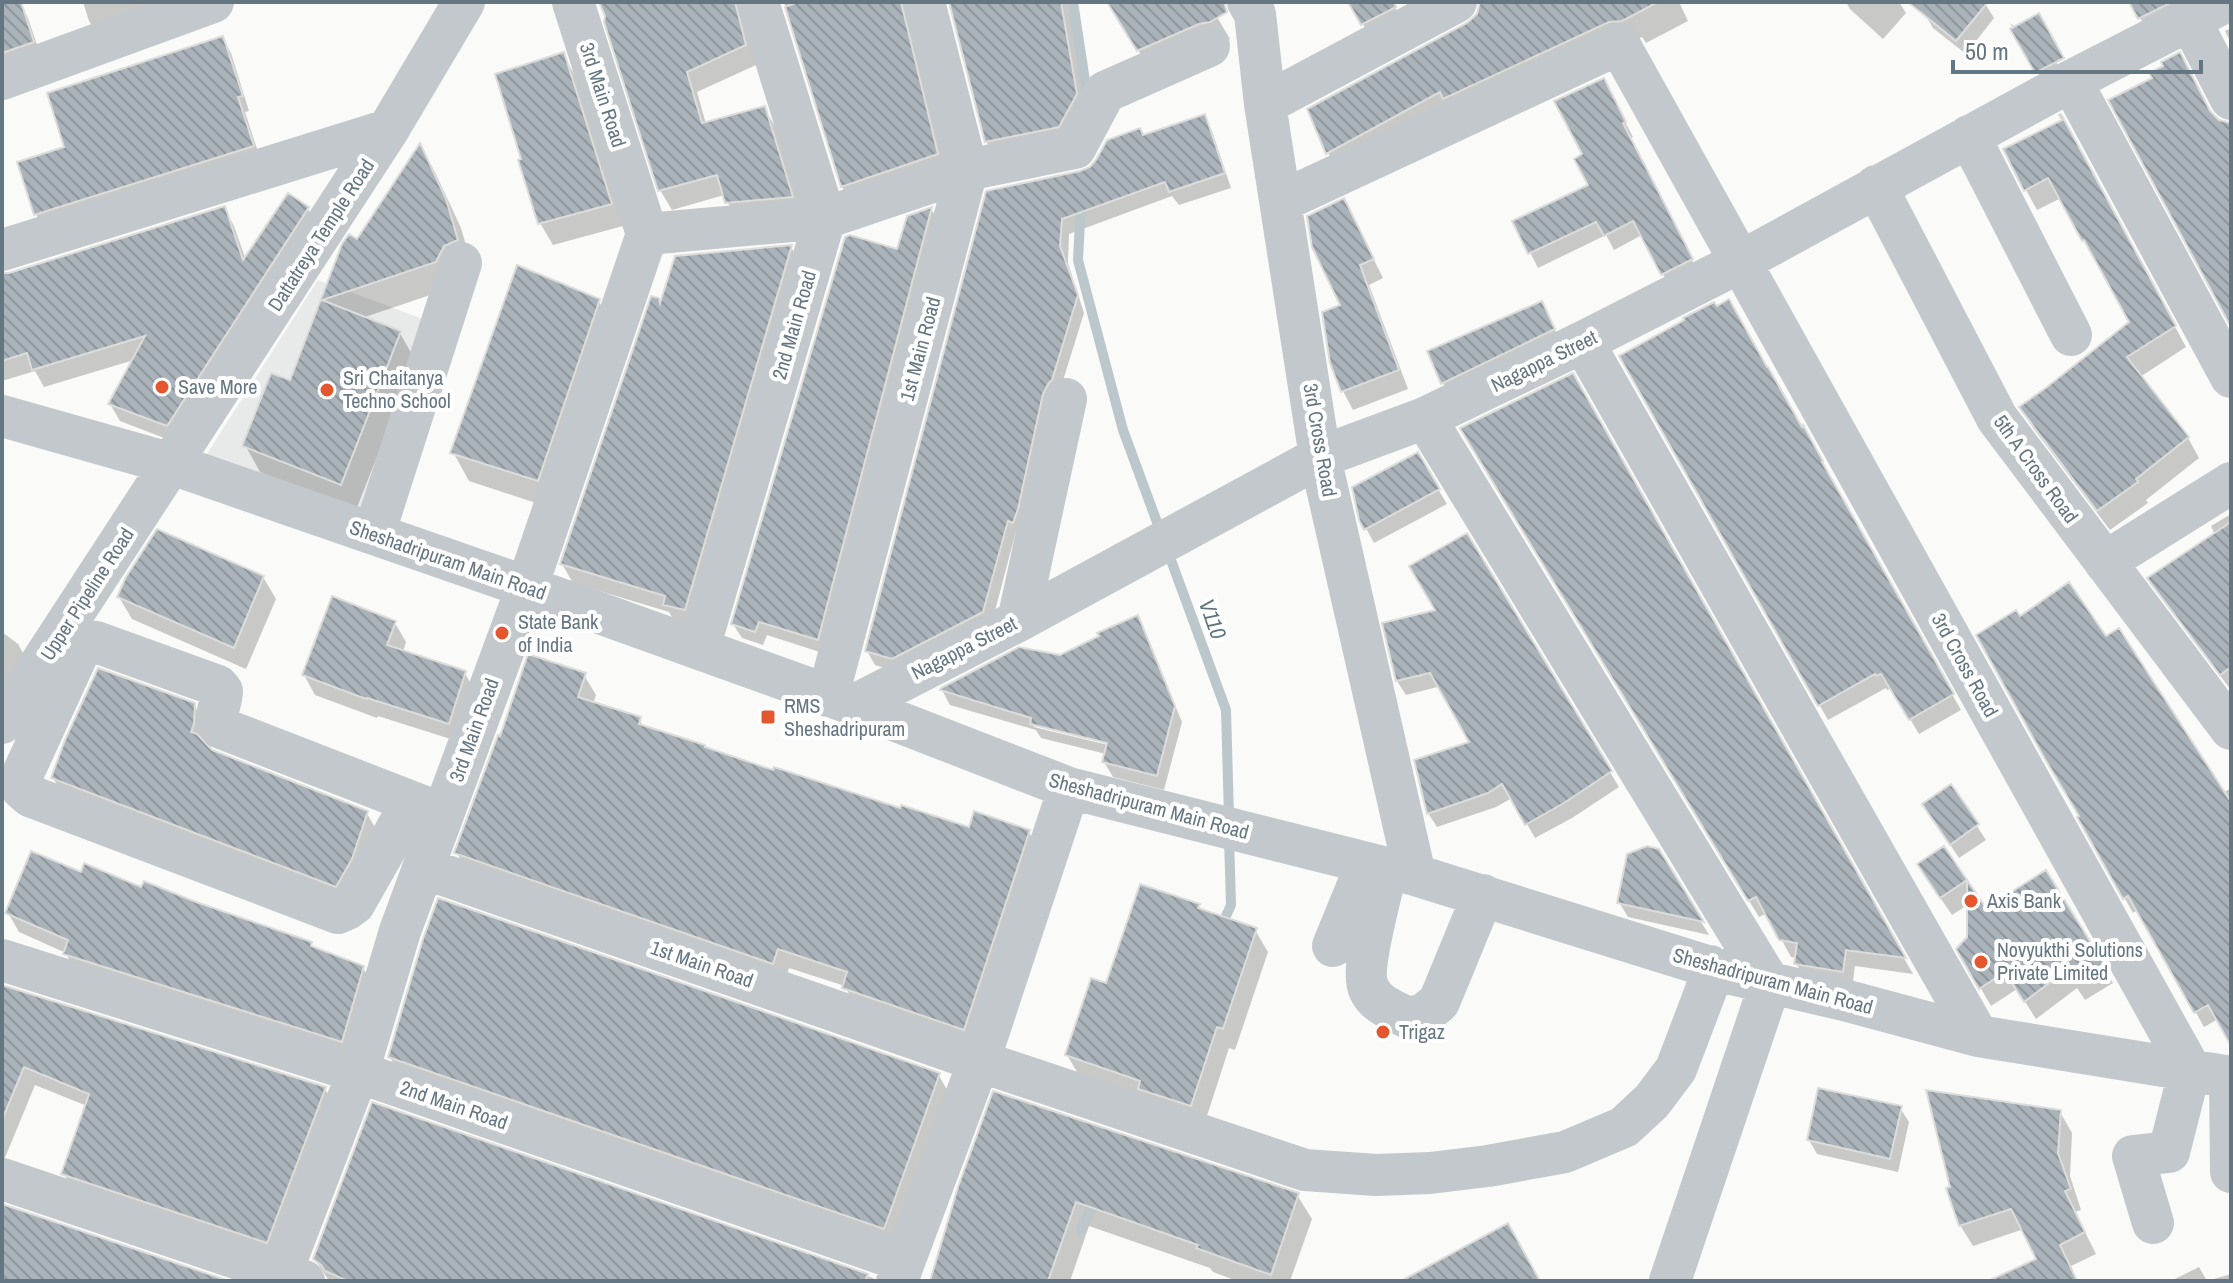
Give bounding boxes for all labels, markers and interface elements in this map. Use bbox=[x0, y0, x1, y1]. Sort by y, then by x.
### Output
scale bar bbox=[1953, 24, 2201, 74]
text: 50 m bbox=[1965, 35, 2009, 67]
street label: 3rd Main Road bbox=[574, 39, 633, 151]
street label: Dattatreya Temple Road bbox=[261, 153, 380, 316]
street label: 2nd Main Road bbox=[765, 267, 822, 382]
street label: 1st Main Road bbox=[893, 294, 946, 404]
street label: Nagappa Street bbox=[1486, 323, 1602, 398]
place label: Sri Chaitanya Techno School bbox=[343, 364, 451, 414]
place label: Save More bbox=[178, 373, 257, 400]
marker: Save More bbox=[153, 378, 171, 396]
marker: Sri Chaitanya Techno School bbox=[318, 381, 336, 399]
street label: 3rd Cross Road bbox=[1297, 381, 1344, 499]
street label: 5th A Cross Road bbox=[1988, 409, 2085, 528]
street label: Sheshadripuram Main Road bbox=[346, 513, 550, 606]
street label: Upper Pipeline Road bbox=[34, 522, 140, 665]
water label: V110 bbox=[1192, 595, 1234, 643]
place label: State Bank of India bbox=[518, 608, 599, 658]
street label: 3rd Cross Road bbox=[1926, 608, 2005, 722]
street label: Nagappa Street bbox=[906, 609, 1021, 686]
marker: State Bank of India bbox=[493, 624, 511, 642]
street label: 3rd Main Road bbox=[442, 674, 505, 785]
place label: RMS Sheshadripuram bbox=[784, 692, 905, 742]
marker: RMS Sheshadripuram bbox=[759, 708, 777, 726]
street label: Sheshadripuram Main Road bbox=[1046, 766, 1252, 845]
place label: Axis Bank bbox=[1986, 887, 2062, 914]
marker: Axis Bank bbox=[1962, 892, 1980, 910]
street label: 1st Main Road bbox=[647, 933, 757, 994]
place label: Novyukthi Solutions Private Limited bbox=[1997, 936, 2143, 986]
street label: Sheshadripuram Main Road bbox=[1670, 941, 1876, 1020]
marker: Novyukthi Solutions Private Limited bbox=[1972, 953, 1990, 971]
place label: Trigaz bbox=[1399, 1018, 1445, 1045]
marker: Trigaz bbox=[1374, 1023, 1392, 1041]
street label: 2nd Main Road bbox=[397, 1074, 512, 1136]

